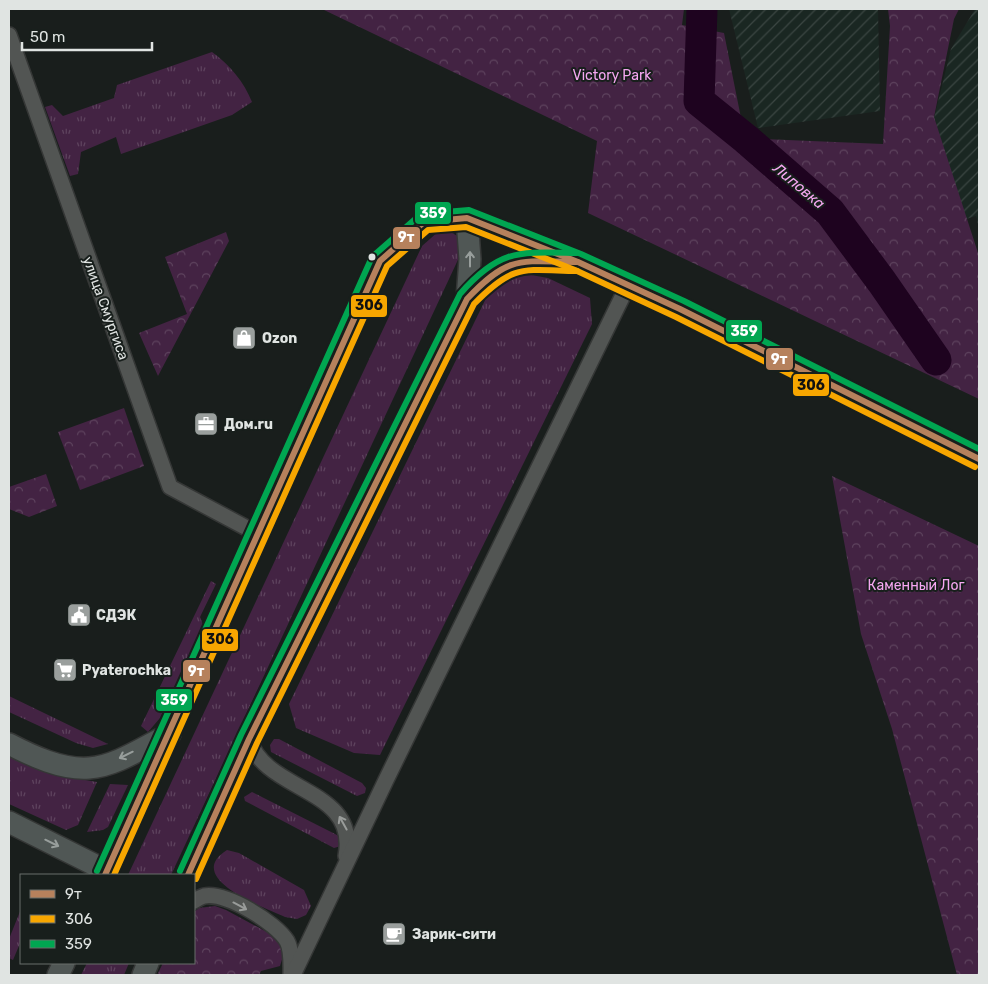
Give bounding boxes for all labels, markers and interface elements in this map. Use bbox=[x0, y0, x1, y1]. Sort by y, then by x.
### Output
scale bar bbox=[22, 20, 152, 52]
text: 50 m bbox=[30, 28, 65, 46]
park label: Victory Park bbox=[573, 67, 652, 84]
water label: Липовка bbox=[769, 159, 829, 213]
line badge: 359 bbox=[414, 201, 452, 225]
text: 359 bbox=[419, 205, 447, 222]
line badge: 9т bbox=[392, 226, 421, 250]
text: 9т bbox=[398, 229, 415, 246]
one-way arrow bbox=[465, 251, 475, 267]
unlabelled marker bbox=[367, 252, 377, 262]
street label: улица Смургиса bbox=[79, 254, 132, 362]
line badge: 306 bbox=[350, 294, 388, 318]
text: 306 bbox=[355, 297, 383, 314]
line badge: 359 bbox=[725, 319, 763, 343]
text: 359 bbox=[730, 323, 758, 340]
shop icon: Ozon bbox=[231, 325, 257, 351]
place label: Ozon bbox=[262, 330, 297, 347]
line badge: 9т bbox=[765, 347, 794, 371]
text: 9т bbox=[771, 351, 788, 368]
line badge: 306 bbox=[792, 373, 830, 397]
text: 306 bbox=[797, 377, 825, 394]
office icon: Дом.ru bbox=[193, 411, 219, 437]
place label: Дом.ru bbox=[224, 416, 273, 433]
park label: Каменный Лог bbox=[868, 577, 964, 594]
public building icon: СДЭК bbox=[66, 602, 92, 628]
place label: СДЭК bbox=[96, 607, 136, 624]
line badge: 306 bbox=[201, 628, 239, 652]
text: 306 bbox=[206, 631, 234, 648]
supermarket icon: Pyaterochka bbox=[52, 657, 78, 683]
line badge: 9т bbox=[182, 659, 211, 683]
place label: Pyaterochka bbox=[82, 662, 171, 679]
text: 9т bbox=[188, 663, 205, 680]
line badge: 359 bbox=[155, 688, 193, 712]
text: 359 bbox=[160, 692, 188, 709]
one-way arrow bbox=[119, 751, 134, 760]
one-way arrow bbox=[337, 816, 347, 831]
one-way arrow bbox=[45, 838, 60, 848]
legend bbox=[20, 874, 195, 964]
text: 9т bbox=[65, 885, 82, 903]
one-way arrow bbox=[232, 901, 247, 911]
text: 306 bbox=[65, 910, 93, 928]
cafe icon: Зарик-сити bbox=[381, 921, 407, 947]
place label: Зарик-сити bbox=[412, 926, 496, 943]
text: 359 bbox=[65, 935, 92, 953]

